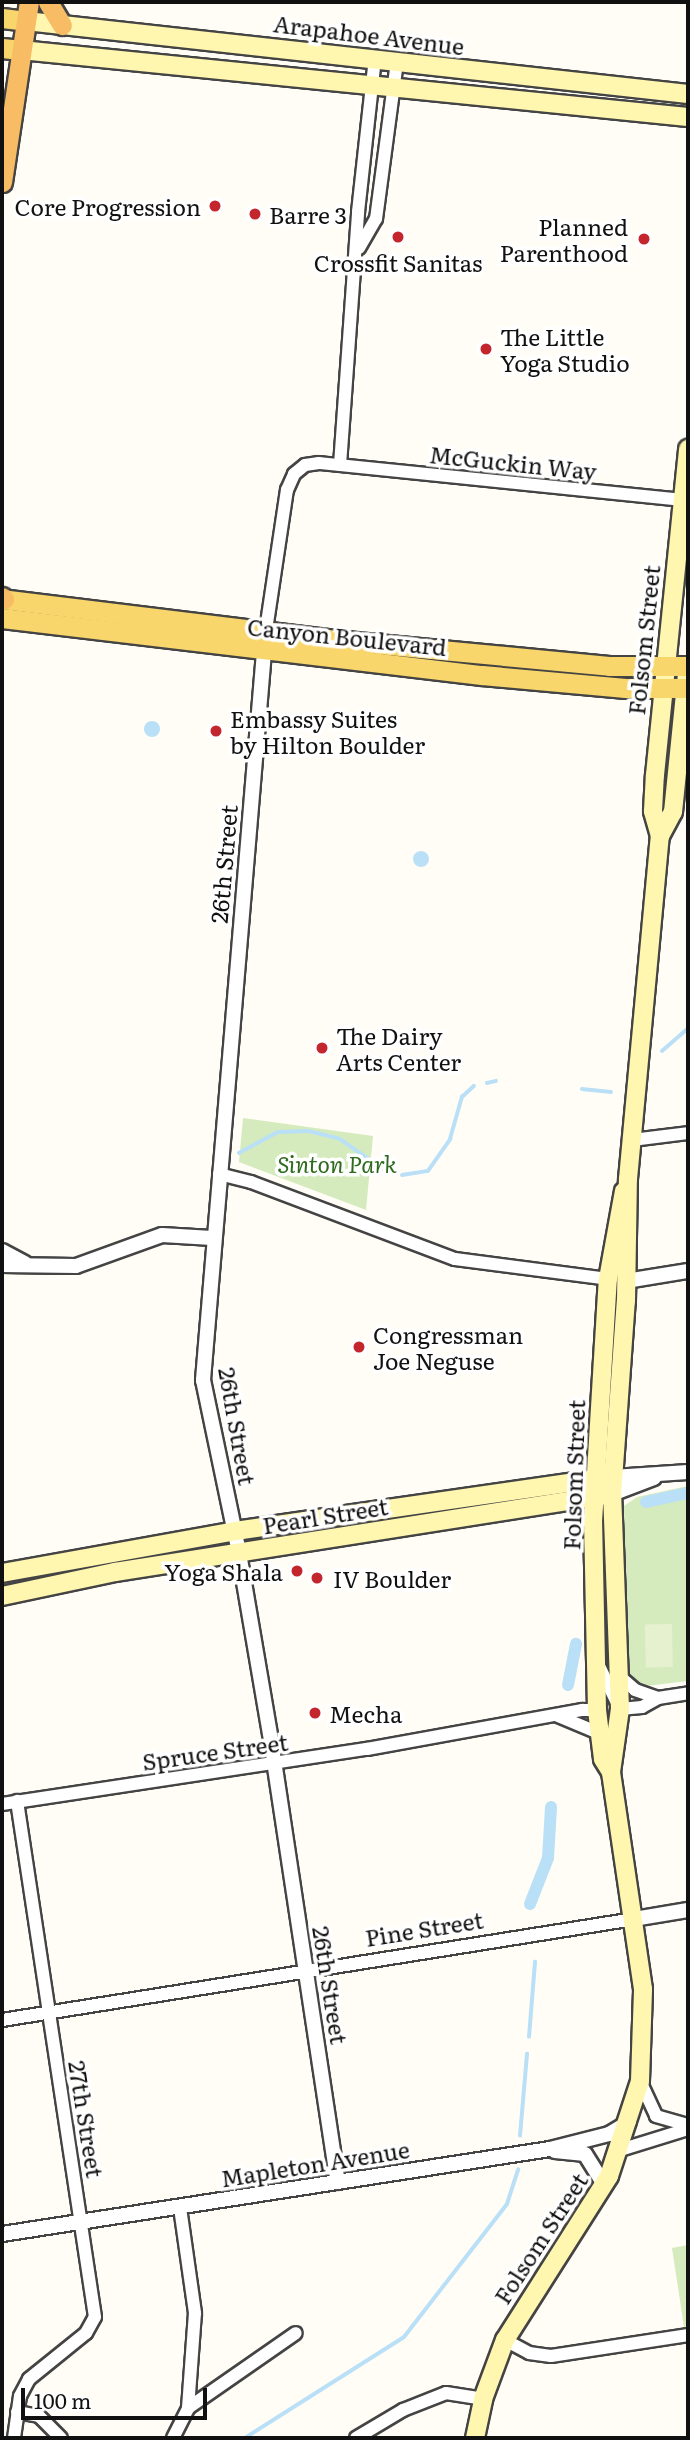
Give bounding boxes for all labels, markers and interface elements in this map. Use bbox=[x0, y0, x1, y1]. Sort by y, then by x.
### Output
street label: Arapahoe Avenue bbox=[272, 9, 466, 59]
place label: Core Progression bbox=[15, 192, 201, 220]
marker: Core Progression bbox=[207, 198, 223, 214]
place label: Barre 3 bbox=[269, 200, 347, 228]
marker: Barre 3 bbox=[247, 206, 263, 222]
place label: Planned Parenthood bbox=[500, 212, 628, 266]
marker: Crossfit Sanitas bbox=[390, 229, 406, 245]
marker: Planned Parenthood bbox=[634, 229, 654, 249]
place label: Crossfit Sanitas bbox=[314, 248, 482, 276]
place label: The Little Yoga Studio bbox=[500, 322, 630, 376]
marker: The Little Yoga Studio bbox=[478, 341, 494, 357]
street label: McGuckin Way bbox=[428, 440, 598, 484]
street label: Folsom Street bbox=[621, 564, 665, 716]
street label: Canyon Boulevard bbox=[246, 612, 448, 660]
place label: Embassy Suites by Hilton Boulder bbox=[230, 704, 425, 758]
marker: Embassy Suites by Hilton Boulder bbox=[208, 723, 224, 739]
street label: 26th Street bbox=[204, 804, 242, 924]
place label: The Dairy Arts Center bbox=[336, 1021, 461, 1075]
marker: The Dairy Arts Center bbox=[314, 1040, 330, 1056]
park label: Sinton Park bbox=[277, 1149, 397, 1177]
place label: Congressman Joe Neguse bbox=[373, 1320, 523, 1374]
marker: Congressman Joe Neguse bbox=[351, 1339, 367, 1355]
street label: 26th Street bbox=[214, 1365, 262, 1487]
street label: Folsom Street bbox=[557, 1399, 589, 1551]
street label: Pearl Street bbox=[260, 1491, 390, 1539]
place label: Yoga Shala bbox=[164, 1557, 283, 1585]
marker: Yoga Shala bbox=[289, 1563, 305, 1579]
place label: IV Boulder bbox=[333, 1564, 451, 1592]
marker: IV Boulder bbox=[307, 1568, 327, 1588]
place label: Mecha bbox=[329, 1699, 402, 1727]
marker: Mecha bbox=[307, 1705, 323, 1721]
street label: Spruce Street bbox=[140, 1727, 290, 1775]
street label: Pine Street bbox=[363, 1905, 485, 1951]
street label: 26th Street bbox=[308, 1924, 354, 2046]
street label: 27th Street bbox=[64, 2059, 110, 2179]
street label: Mapleton Avenue bbox=[219, 2134, 411, 2192]
street label: Folsom Street bbox=[487, 2167, 593, 2309]
scale bar bbox=[24, 2374, 210, 2418]
text: 100 m bbox=[34, 2384, 91, 2415]

